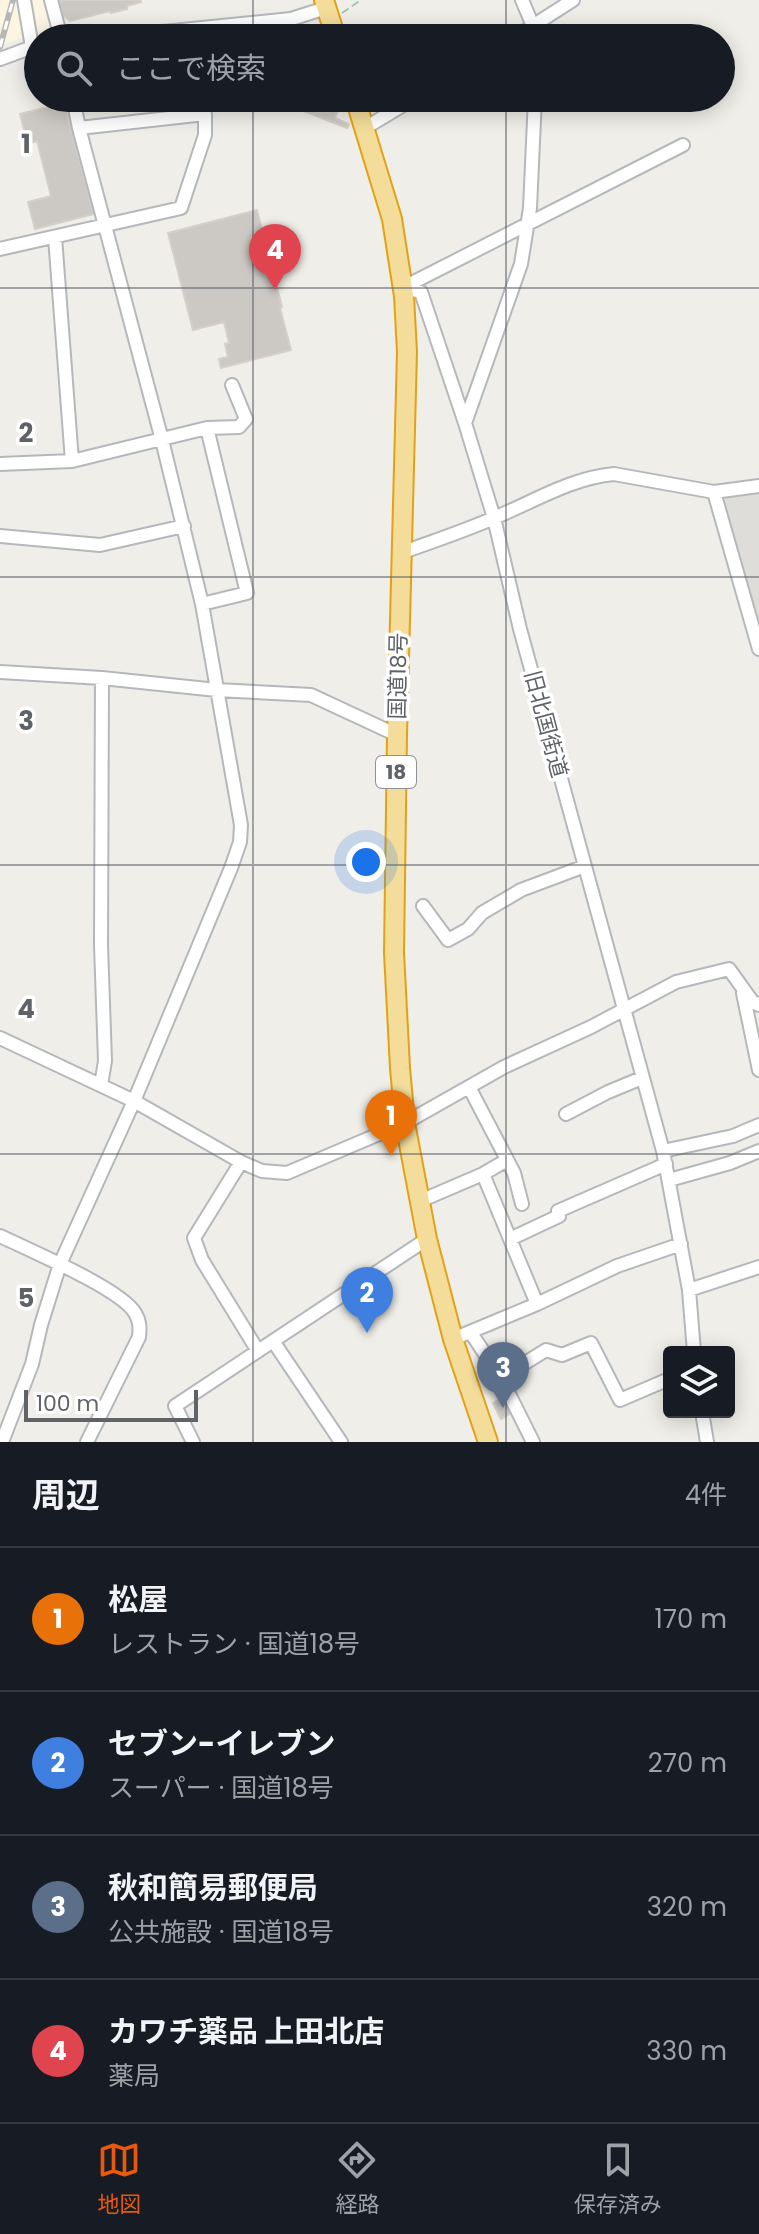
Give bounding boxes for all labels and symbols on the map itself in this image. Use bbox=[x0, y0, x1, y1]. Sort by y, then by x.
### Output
text: 1 bbox=[21, 126, 31, 162]
pin: 4 bbox=[249, 224, 301, 290]
text: 2 bbox=[19, 415, 34, 451]
street label: 国道18号 bbox=[382, 632, 414, 720]
street label: 旧北国街道 bbox=[517, 667, 575, 781]
text: 3 bbox=[18, 703, 34, 739]
road number: 18 bbox=[376, 756, 416, 788]
your location bbox=[346, 842, 386, 882]
text: 4 bbox=[17, 991, 35, 1027]
pin: 1 bbox=[365, 1090, 417, 1156]
pin: 2 bbox=[341, 1267, 393, 1333]
text: 5 bbox=[18, 1280, 34, 1316]
pin: 3 bbox=[477, 1342, 529, 1408]
scale bar bbox=[24, 1386, 198, 1422]

